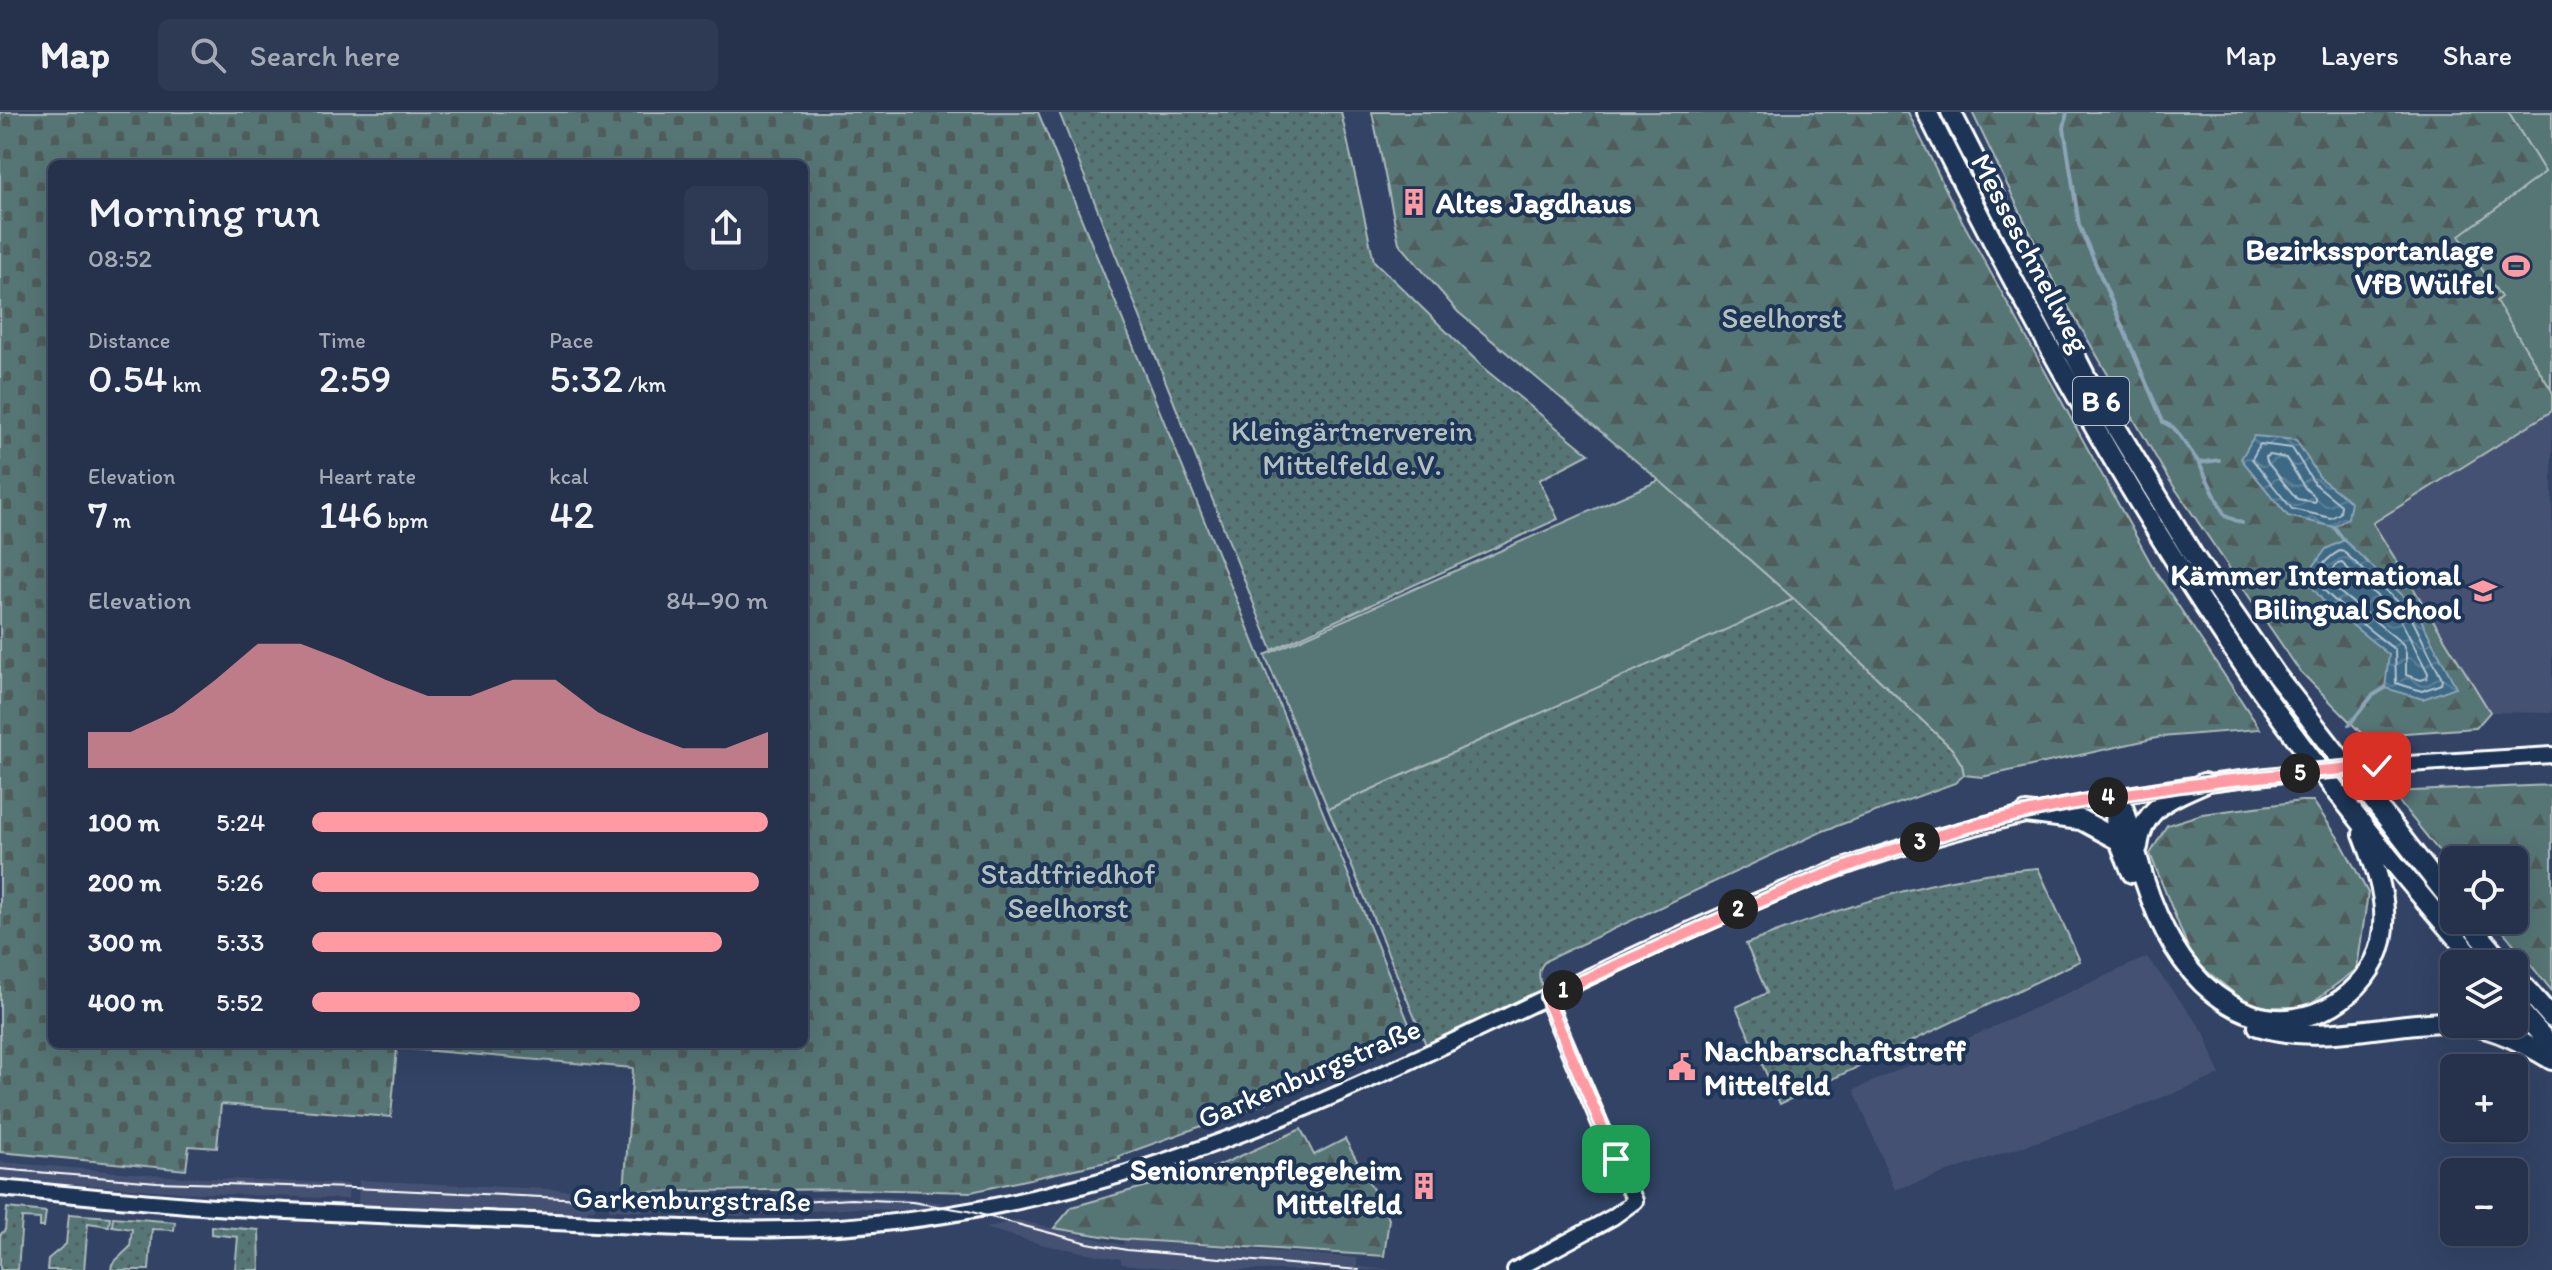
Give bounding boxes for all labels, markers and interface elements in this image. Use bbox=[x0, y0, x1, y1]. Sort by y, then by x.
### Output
search box bbox=[158, 19, 718, 91]
text: Map bbox=[40, 32, 110, 78]
icon: search bbox=[186, 33, 230, 77]
text: Search here bbox=[250, 37, 400, 74]
text: Map bbox=[2225, 38, 2277, 72]
text: Layers bbox=[2321, 38, 2399, 72]
text: Share bbox=[2443, 38, 2512, 72]
street label: Messeschnellweg bbox=[1963, 147, 2099, 359]
place label: Altes Jagdhaus bbox=[1435, 184, 1632, 221]
text: Morning run bbox=[88, 185, 321, 238]
button: share bbox=[684, 186, 768, 270]
building icon: Altes Jagdhaus bbox=[1399, 187, 1429, 217]
place label: Bezirkssportanlage VfB Wülfel bbox=[2246, 231, 2495, 302]
text: 08:52 bbox=[88, 242, 152, 274]
sports icon: Bezirkssportanlage VfB Wülfel bbox=[2501, 251, 2531, 281]
park label: Seelhorst bbox=[1722, 299, 1842, 336]
text: Distance bbox=[88, 327, 170, 354]
text: Time bbox=[319, 327, 366, 354]
text: Pace bbox=[549, 327, 593, 354]
text: 0.54 bbox=[88, 354, 168, 402]
text: 2:59 bbox=[319, 354, 391, 402]
text: 5:32 bbox=[549, 354, 623, 402]
text: km bbox=[168, 371, 202, 398]
text: /km bbox=[623, 371, 666, 398]
road number: B 6 bbox=[2073, 377, 2129, 425]
park label: Kleingärtnerverein Mittelfeld e.V. bbox=[1231, 412, 1473, 483]
text: Elevation bbox=[88, 463, 175, 490]
text: Heart rate bbox=[319, 463, 416, 490]
text: kcal bbox=[549, 463, 588, 490]
text: 7 bbox=[88, 490, 108, 538]
text: 146 bbox=[319, 490, 382, 538]
text: 42 bbox=[549, 490, 594, 538]
text: m bbox=[108, 507, 131, 534]
text: bpm bbox=[382, 507, 428, 534]
place label: Kämmer International Bilingual School bbox=[2171, 556, 2462, 627]
school or university icon: Kämmer International Bilingual School bbox=[2468, 576, 2498, 606]
text: Elevation bbox=[88, 584, 191, 616]
text: 84–90 m bbox=[666, 584, 768, 616]
pin bbox=[2343, 732, 2411, 800]
icon: check bbox=[2355, 744, 2399, 788]
pin: 5 bbox=[2280, 753, 2320, 793]
text: 5 bbox=[2294, 759, 2306, 786]
pin: 4 bbox=[2088, 777, 2128, 817]
text: 4 bbox=[2101, 783, 2115, 810]
text: 100 m bbox=[88, 806, 160, 838]
text: 5:24 bbox=[216, 806, 265, 838]
pin: 3 bbox=[1900, 822, 1940, 862]
text: 3 bbox=[1914, 828, 1926, 855]
map controls bbox=[2440, 846, 2528, 1246]
button: locate bbox=[2440, 846, 2528, 934]
park label: Stadtfriedhof Seelhorst bbox=[980, 855, 1156, 926]
text: 200 m bbox=[88, 866, 161, 898]
text: 5:26 bbox=[216, 866, 263, 898]
pin: 2 bbox=[1718, 889, 1758, 929]
text: 2 bbox=[1732, 895, 1744, 922]
text: 300 m bbox=[88, 926, 162, 958]
text: 5:33 bbox=[216, 926, 264, 958]
button: layers bbox=[2440, 950, 2528, 1038]
pin: 1 bbox=[1543, 970, 1583, 1010]
text: 1 bbox=[1558, 976, 1568, 1003]
text: 400 m bbox=[88, 986, 163, 1018]
text: 5:52 bbox=[216, 986, 263, 1018]
street label: Garkenburgstraße bbox=[1192, 1009, 1426, 1137]
place label: Nachbarschaftstreff Mittelfeld bbox=[1704, 1032, 1967, 1103]
public building icon: Nachbarschaftstreff Mittelfeld bbox=[1667, 1052, 1697, 1082]
button: + bbox=[2440, 1054, 2528, 1142]
pin bbox=[1582, 1125, 1650, 1193]
icon: arrive bbox=[1594, 1137, 1638, 1181]
place label: Senionrenpflegeheim Mittelfeld bbox=[1130, 1151, 1403, 1222]
button: − bbox=[2440, 1158, 2528, 1246]
building icon: Senionrenpflegeheim Mittelfeld bbox=[1409, 1171, 1439, 1201]
street label: Garkenburgstraße bbox=[572, 1178, 812, 1220]

